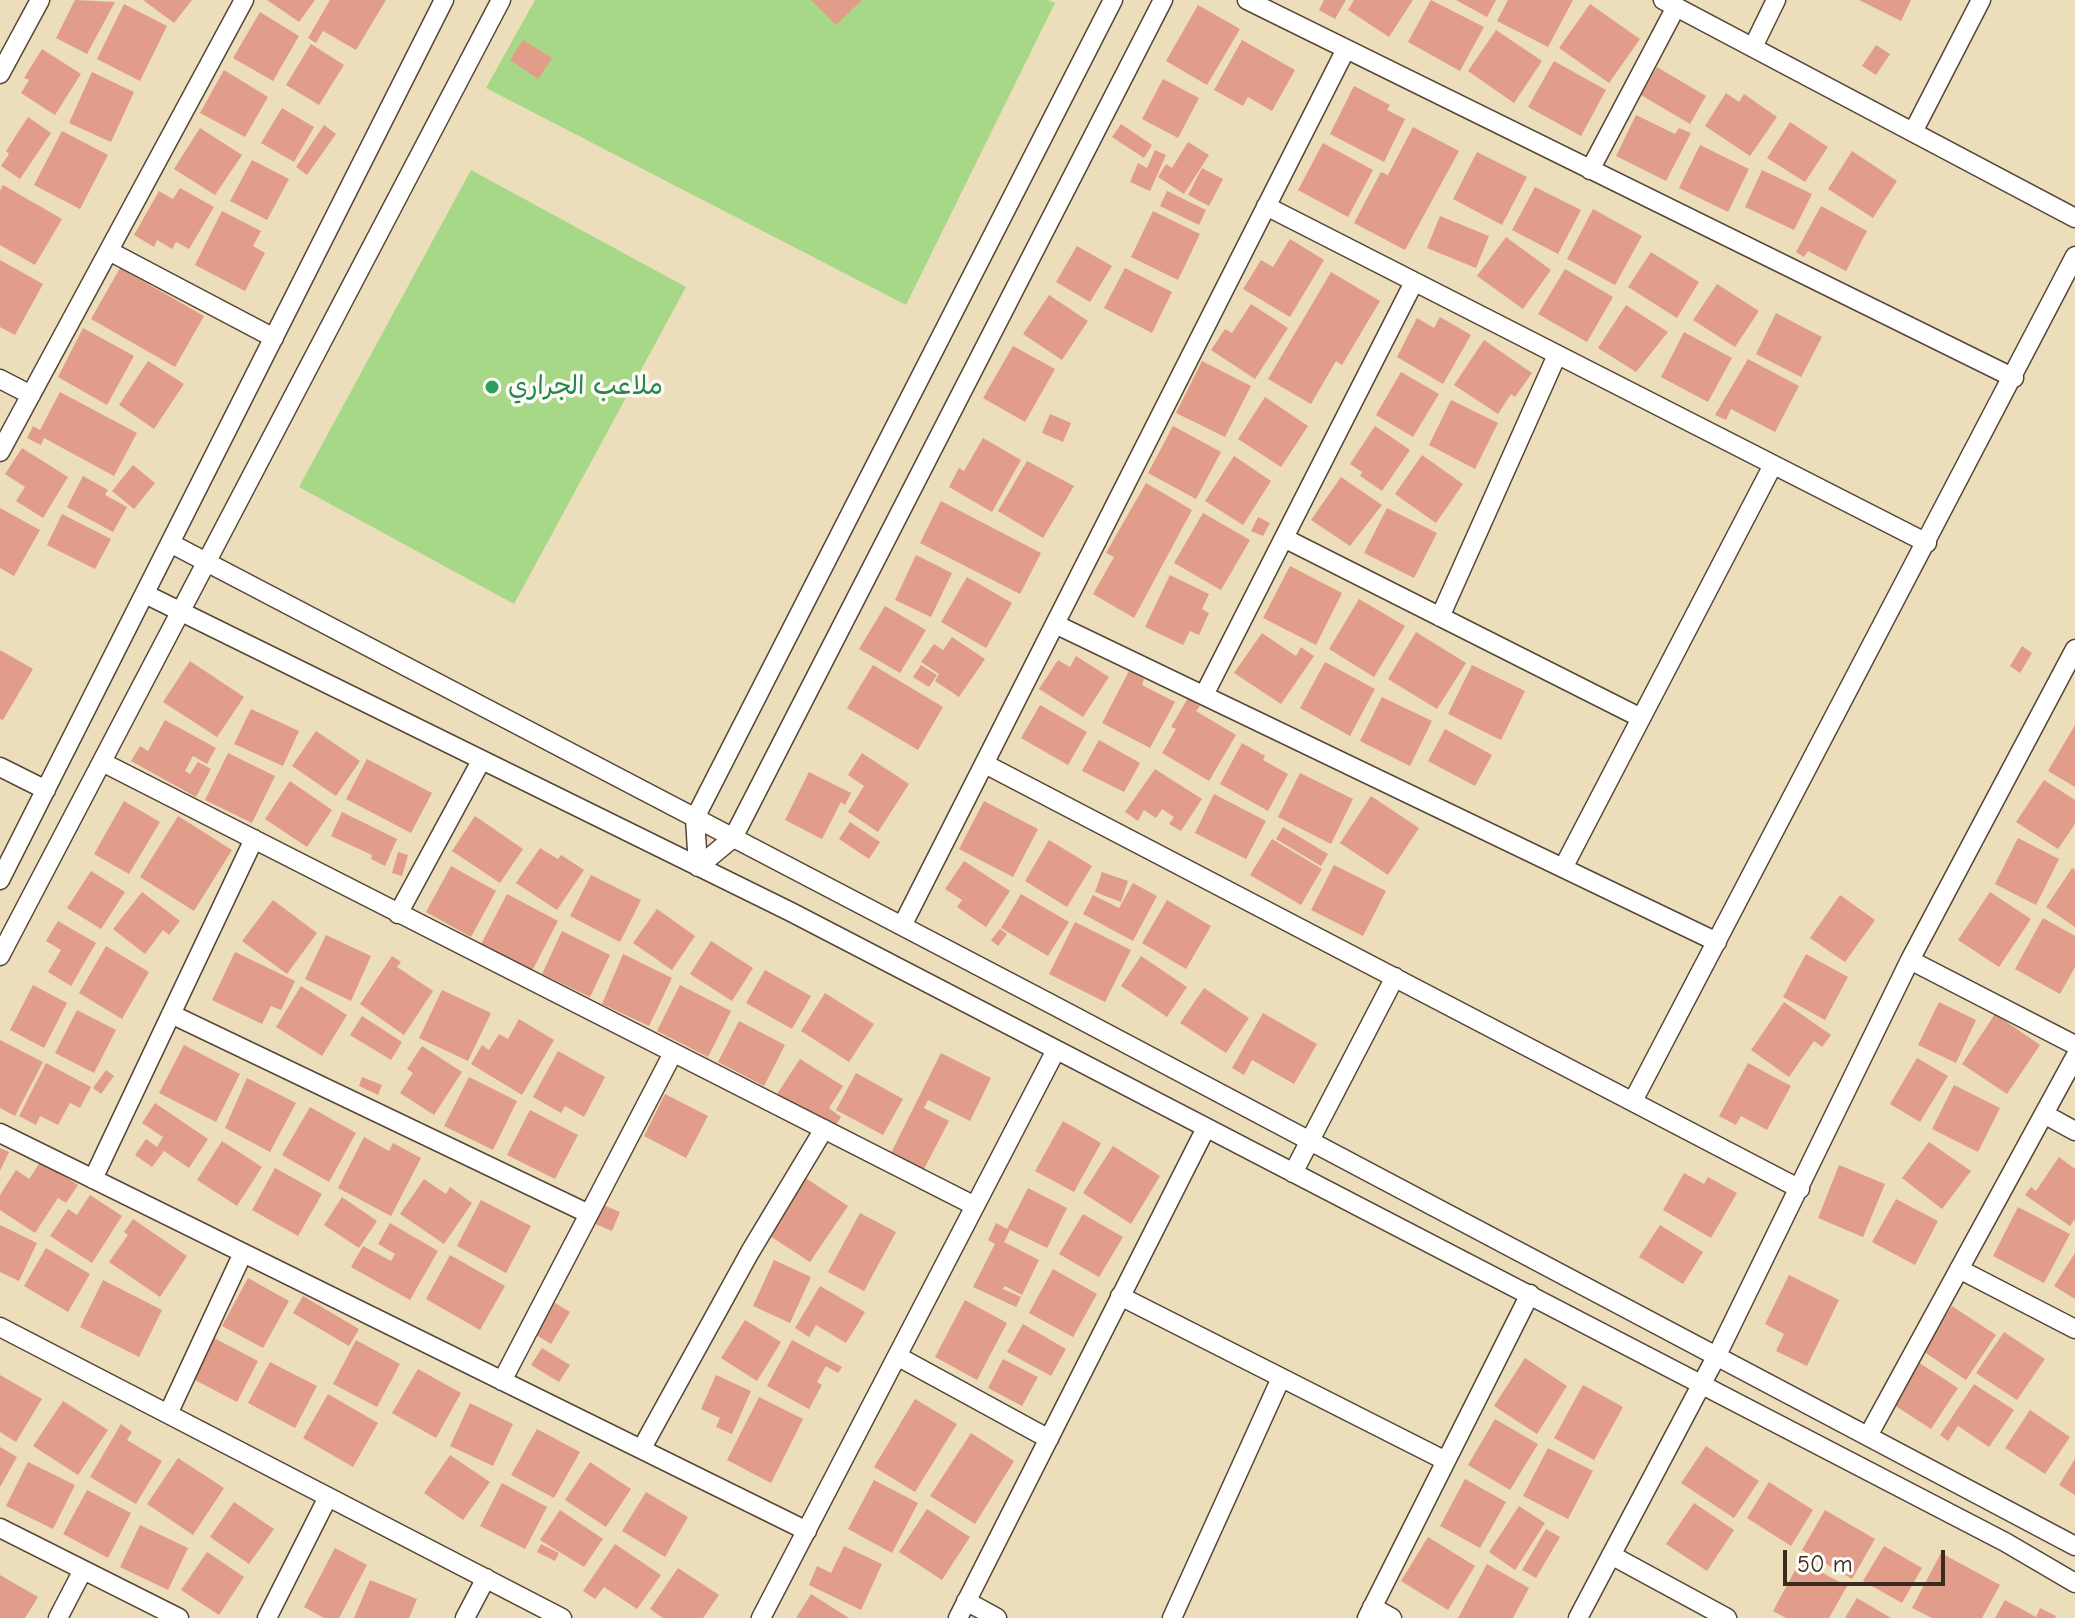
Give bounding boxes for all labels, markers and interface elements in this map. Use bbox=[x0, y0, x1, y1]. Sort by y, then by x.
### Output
place label: ملاعب الجراري bbox=[508, 371, 663, 403]
marker: ملاعب الجراري bbox=[483, 378, 501, 396]
scale bar bbox=[1787, 1534, 1949, 1584]
text: 50 m bbox=[1797, 1550, 1853, 1578]

